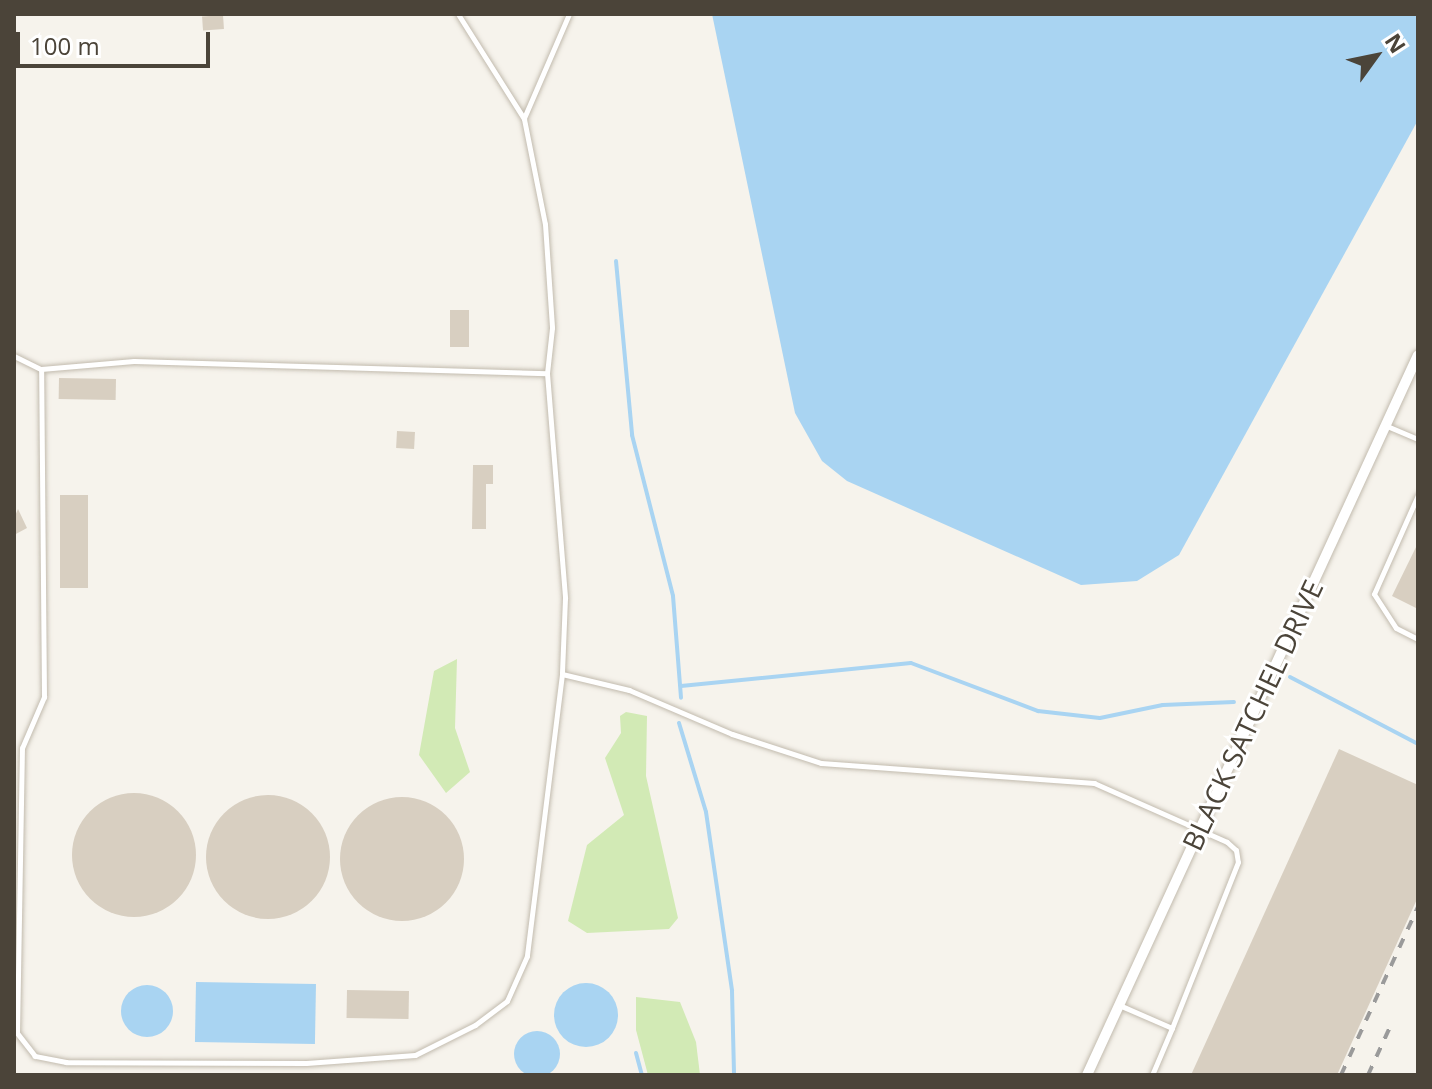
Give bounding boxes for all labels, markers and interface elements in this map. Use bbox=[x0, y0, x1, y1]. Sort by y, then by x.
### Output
scale bar bbox=[20, 16, 214, 66]
north arrow bbox=[1336, 16, 1416, 96]
text: N bbox=[1379, 27, 1414, 59]
text: 100 m bbox=[30, 29, 100, 62]
street label: BLACK SATCHEL DRIVE bbox=[1175, 575, 1329, 855]

